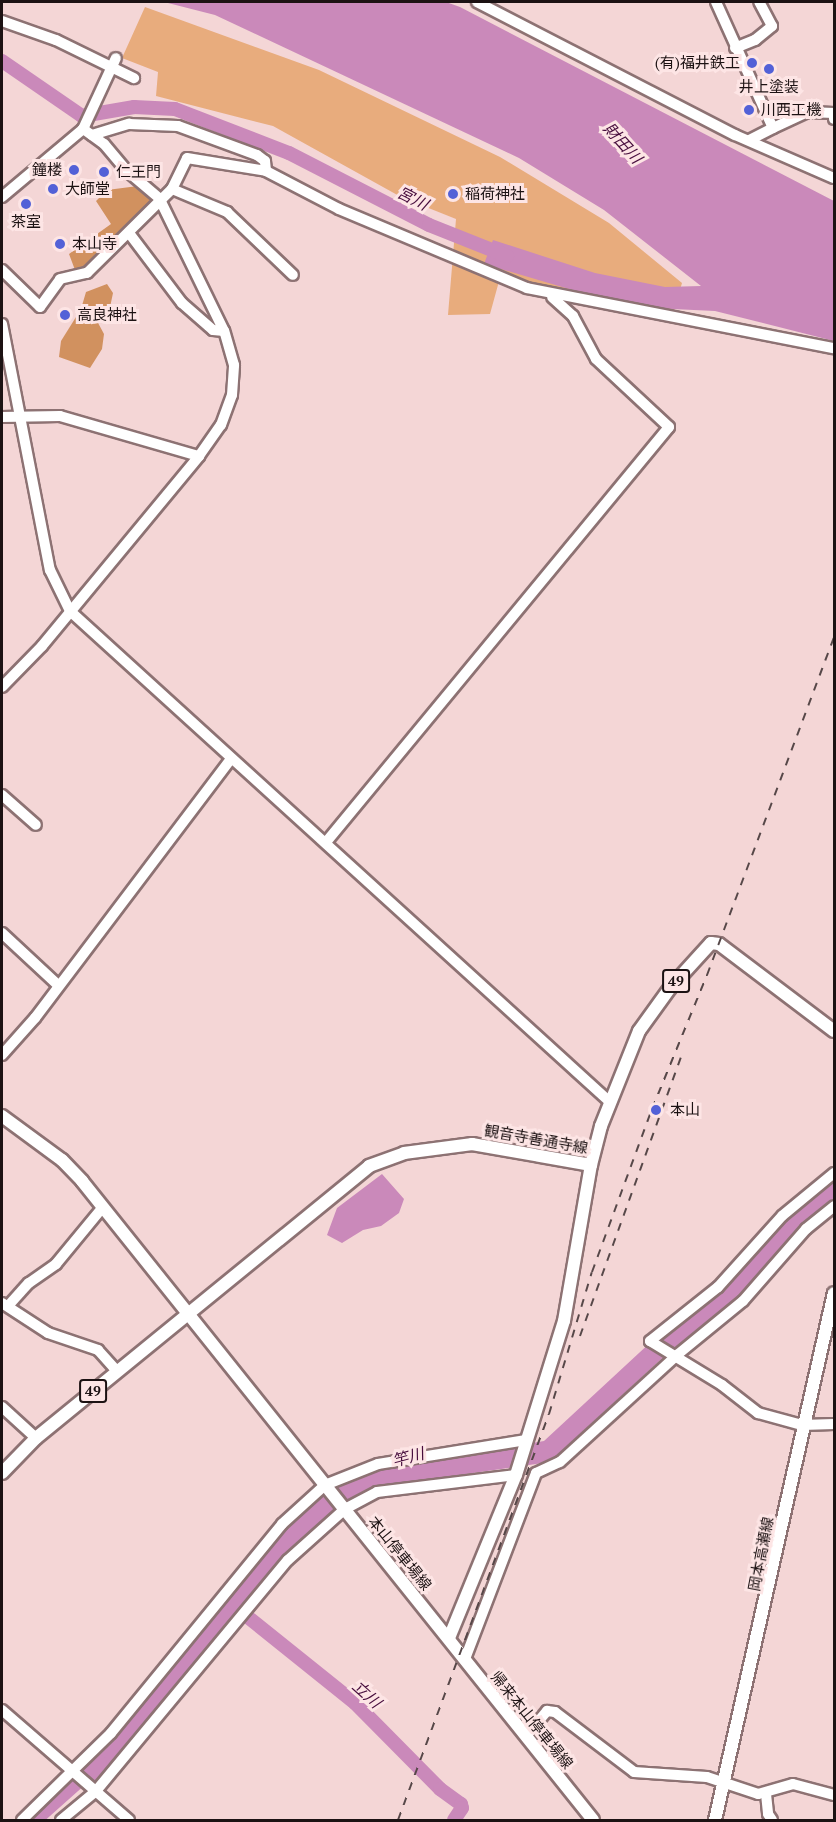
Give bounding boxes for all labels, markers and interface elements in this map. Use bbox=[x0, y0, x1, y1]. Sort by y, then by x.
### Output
place label: (有)福井鉄工 bbox=[655, 54, 740, 72]
marker: (有)福井鉄工 bbox=[745, 56, 759, 70]
marker: 井上塗装 bbox=[762, 62, 776, 76]
place label: 井上塗装 bbox=[739, 78, 799, 96]
place label: 川西工機 bbox=[761, 101, 821, 119]
marker: 川西工機 bbox=[742, 103, 756, 117]
water label: 財田川 bbox=[600, 119, 646, 167]
place label: 鐘楼 bbox=[32, 161, 62, 179]
marker: 鐘楼 bbox=[67, 163, 81, 177]
place label: 仁王門 bbox=[116, 163, 161, 181]
marker: 仁王門 bbox=[97, 165, 111, 179]
place label: 大師堂 bbox=[65, 180, 110, 198]
marker: 大師堂 bbox=[46, 182, 60, 196]
water label: 宮川 bbox=[394, 182, 432, 214]
place label: 稲荷神社 bbox=[465, 185, 525, 203]
marker: 稲荷神社 bbox=[446, 187, 460, 201]
marker: 茶室 bbox=[19, 197, 33, 211]
place label: 茶室 bbox=[11, 213, 41, 231]
place label: 本山寺 bbox=[72, 235, 117, 253]
marker: 本山寺 bbox=[53, 237, 67, 251]
place label: 高良神社 bbox=[77, 306, 137, 324]
marker: 高良神社 bbox=[58, 308, 72, 322]
road number: 49 bbox=[661, 970, 691, 992]
marker: 本山 bbox=[647, 1101, 665, 1119]
place label: 本山 bbox=[670, 1101, 700, 1119]
street label: 観音寺善通寺線 bbox=[483, 1121, 589, 1157]
road number: 49 bbox=[78, 1380, 108, 1402]
water label: 竿川 bbox=[390, 1444, 426, 1470]
street label: 本山停車場線 bbox=[365, 1512, 435, 1594]
street label: 岡本高瀬線 bbox=[745, 1515, 777, 1593]
street label: 帰来本山停車場線 bbox=[487, 1668, 577, 1772]
water label: 立川 bbox=[349, 1676, 385, 1712]

